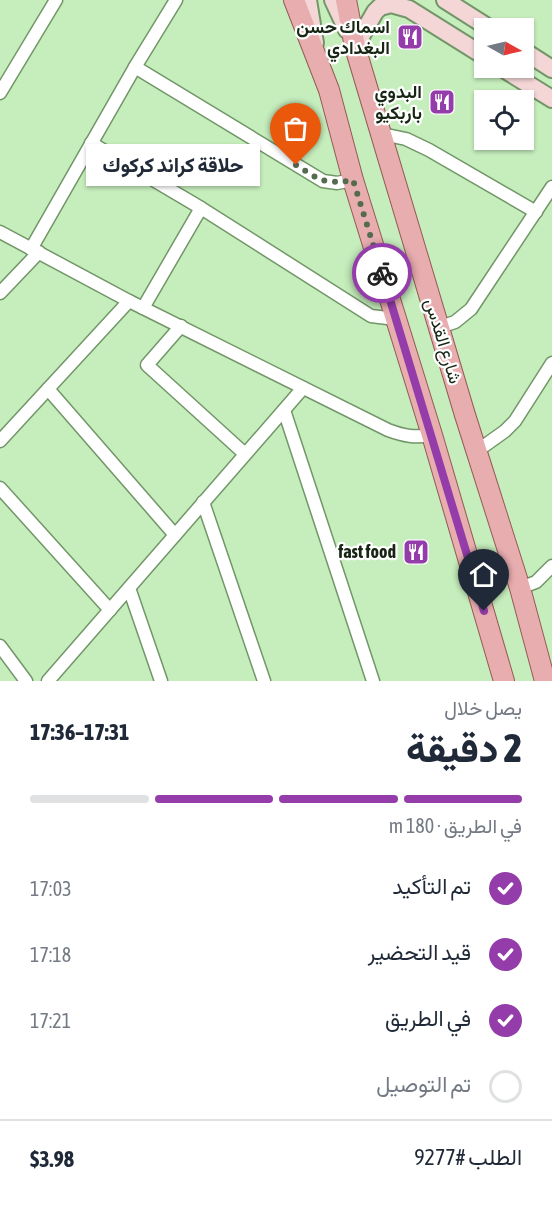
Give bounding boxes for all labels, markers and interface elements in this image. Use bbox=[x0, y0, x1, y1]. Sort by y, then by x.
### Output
place label: اسماك حسن البغدادي bbox=[296, 16, 390, 63]
north arrow bbox=[474, 18, 534, 78]
map controls bbox=[474, 18, 534, 150]
restaurant icon: اسماك حسن البغدادي bbox=[395, 22, 425, 52]
place label: البدوي باربكيو bbox=[375, 81, 422, 124]
restaurant icon: البدوي باربكيو bbox=[427, 87, 457, 117]
button: locate bbox=[474, 90, 534, 150]
pin bbox=[270, 103, 321, 165]
icon: bag bbox=[279, 112, 312, 145]
callout: حلاقة كراند كركوك bbox=[86, 144, 260, 186]
text: حلاقة كراند كركوك bbox=[102, 153, 244, 176]
courier bbox=[352, 243, 412, 303]
icon: bike bbox=[366, 257, 399, 290]
street label: شارع القدس bbox=[419, 296, 466, 387]
restaurant icon: fast food bbox=[401, 537, 431, 567]
place label: fast food bbox=[337, 541, 396, 562]
pin bbox=[458, 549, 509, 611]
icon: home bbox=[467, 558, 500, 591]
text: يصل خلال bbox=[444, 696, 522, 719]
text: 17:31–17:36 bbox=[30, 719, 129, 745]
text: 2 دقيقة bbox=[406, 726, 522, 770]
text: في الطريق · 180 m bbox=[389, 814, 522, 837]
icon: check bbox=[489, 872, 522, 905]
text: تم التأكيد bbox=[392, 873, 471, 899]
text: 17:03 bbox=[30, 877, 72, 900]
icon: check bbox=[489, 938, 522, 971]
text: قيد التحضير bbox=[368, 939, 471, 965]
text: 17:18 bbox=[30, 943, 71, 966]
icon: check bbox=[489, 1004, 522, 1037]
text: في الطريق bbox=[385, 1005, 471, 1031]
text: 17:21 bbox=[30, 1009, 71, 1032]
text: تم التوصيل bbox=[376, 1071, 471, 1097]
text: الطلب #9277 bbox=[414, 1144, 522, 1170]
text: $3.98 bbox=[30, 1146, 74, 1172]

